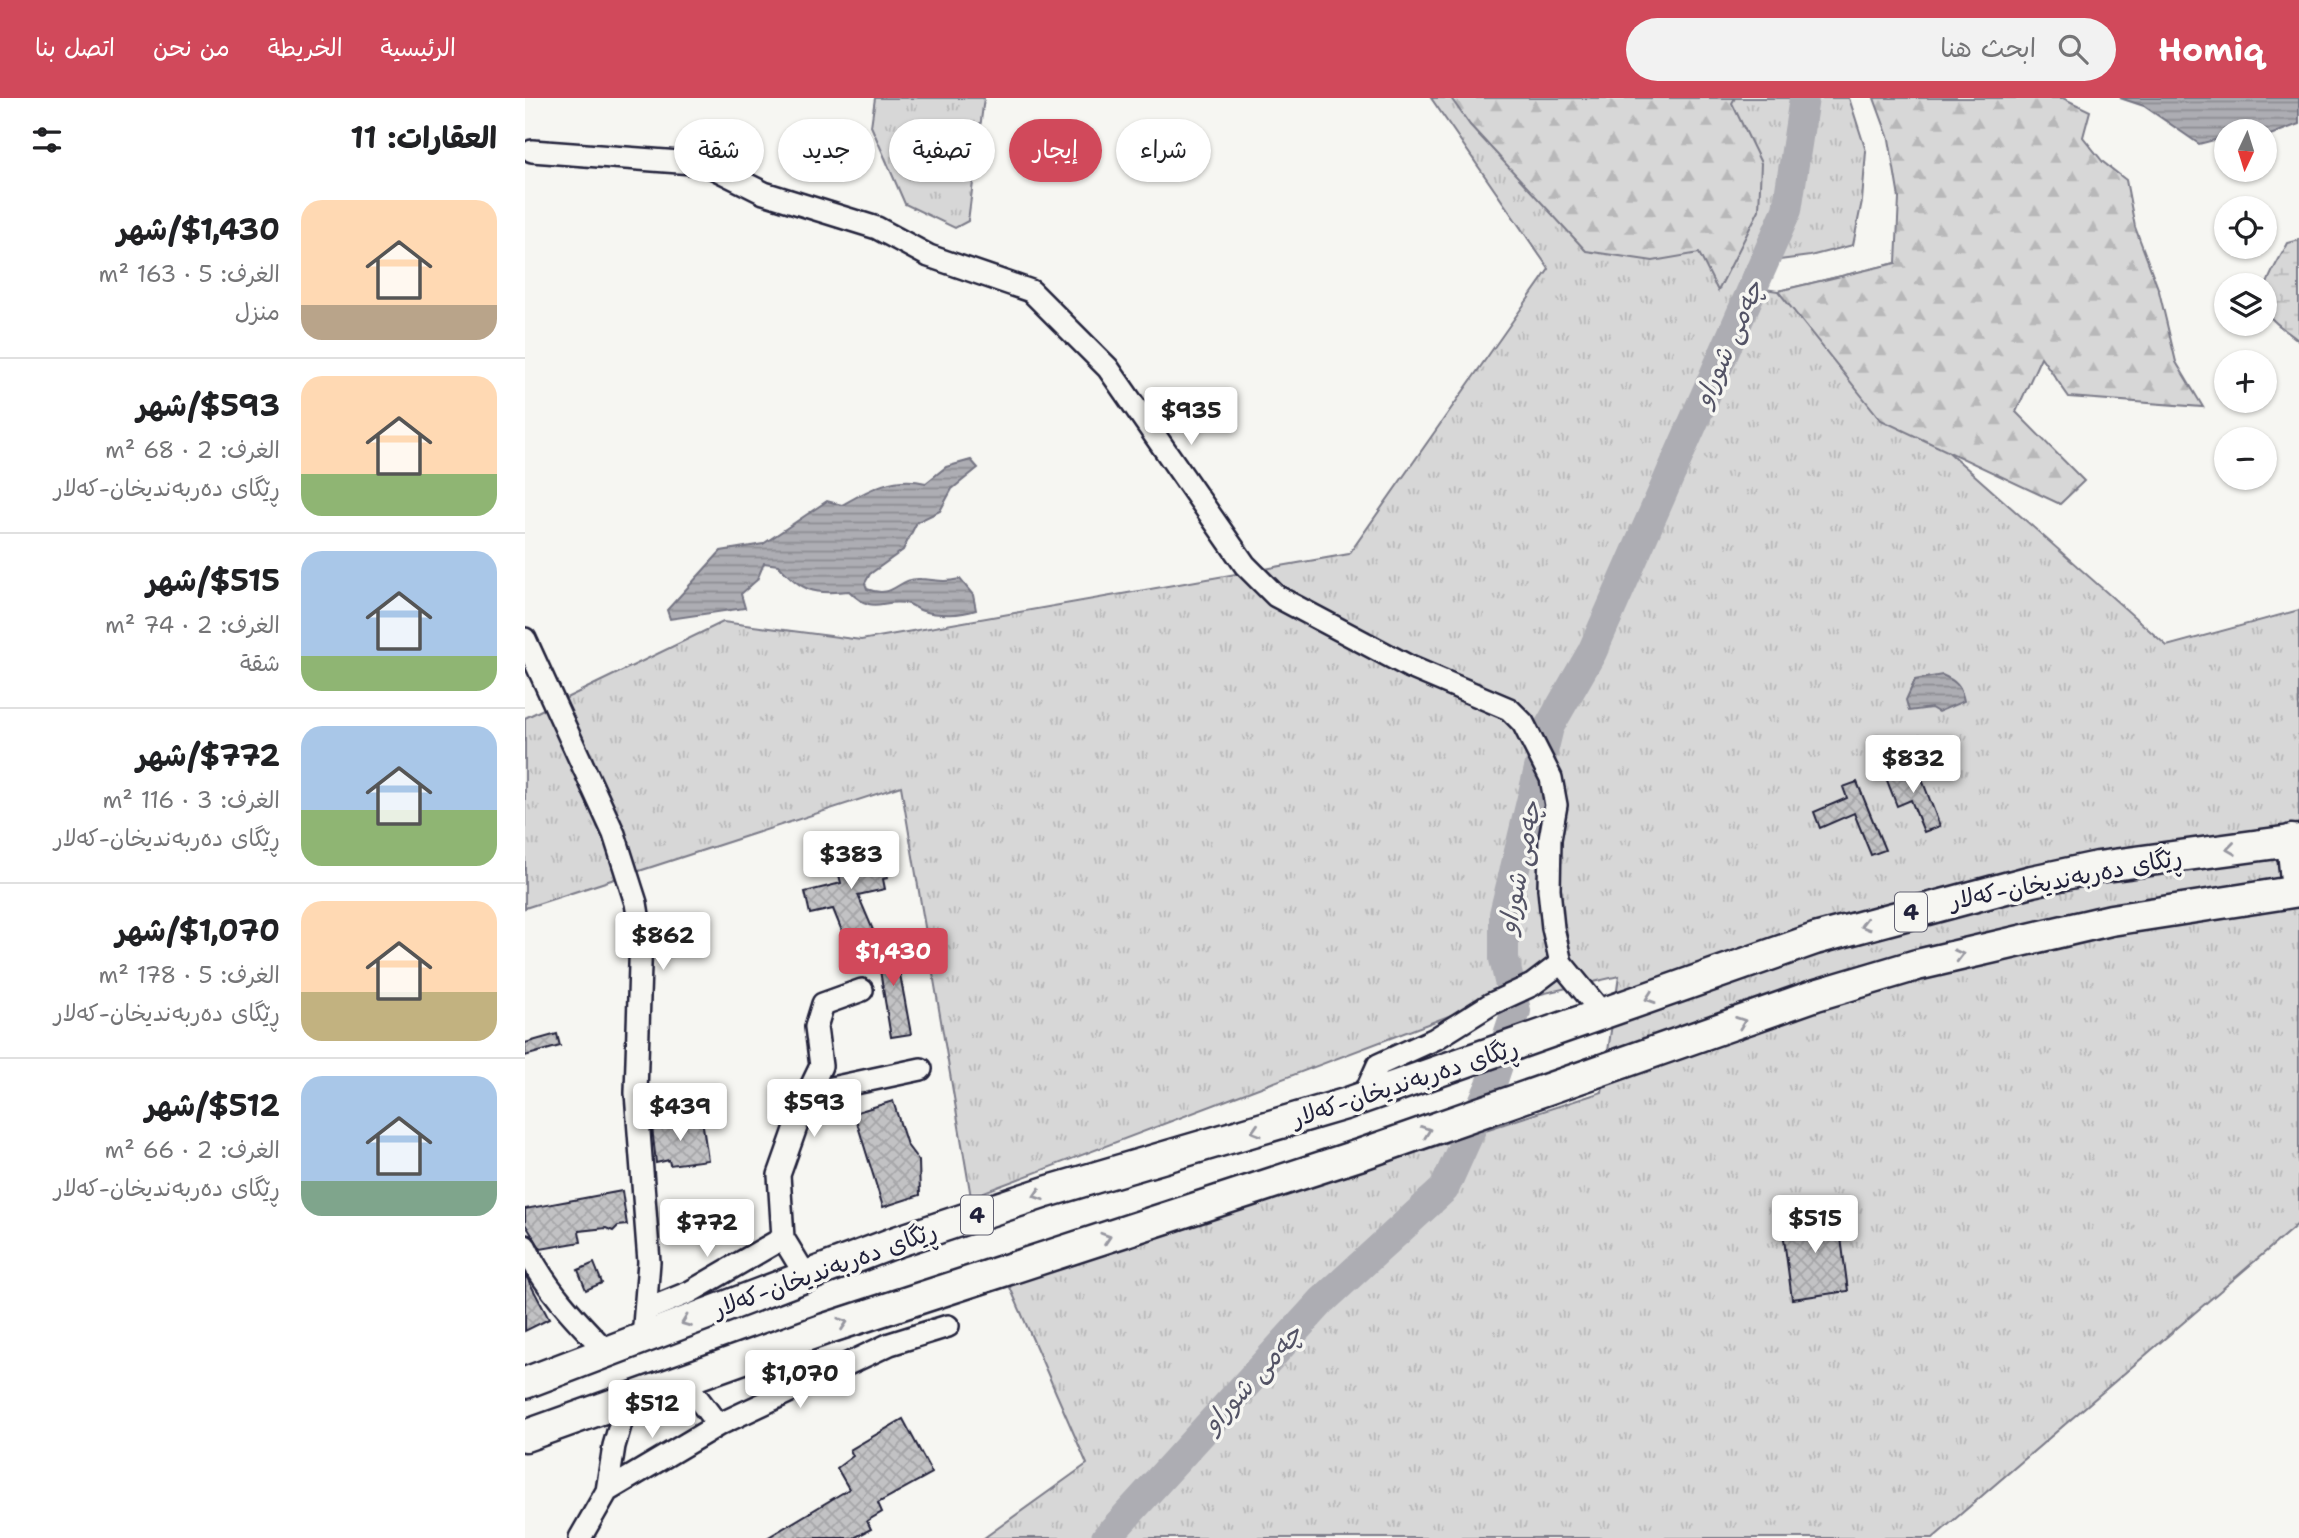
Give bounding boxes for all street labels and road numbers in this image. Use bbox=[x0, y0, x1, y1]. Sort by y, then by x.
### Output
street label: ڕێگای دەربەندیخان-کەلار bbox=[1945, 841, 2186, 922]
road number: 4 bbox=[1895, 892, 1927, 932]
street label: ڕێگای دەربەندیخان-کەلار bbox=[1286, 1031, 1523, 1139]
road number: 4 bbox=[961, 1196, 993, 1234]
street label: ڕێگای دەربەندیخان-کەلار bbox=[707, 1215, 943, 1330]

